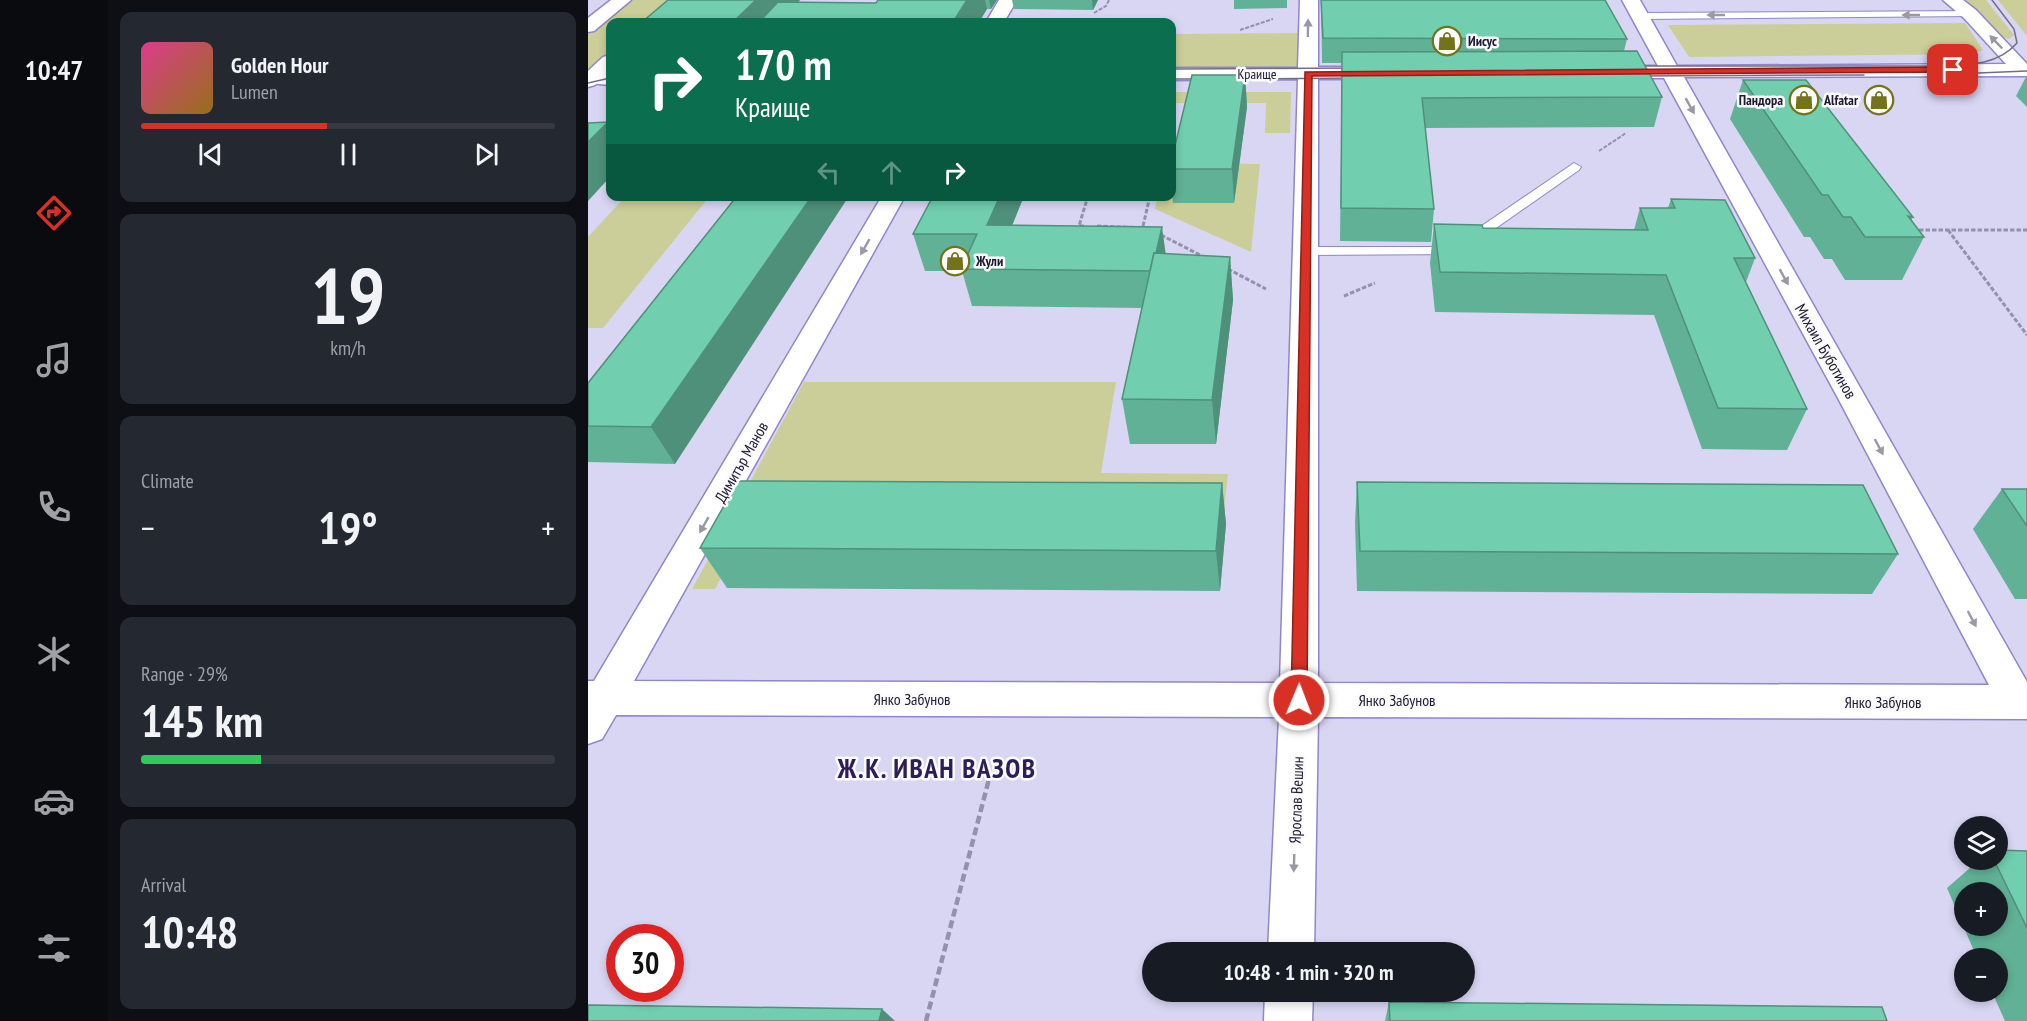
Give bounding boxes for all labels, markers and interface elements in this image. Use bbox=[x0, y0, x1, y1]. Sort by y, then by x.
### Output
one-way arrow bbox=[1707, 10, 1726, 20]
one-way arrow bbox=[1902, 10, 1921, 20]
one-way arrow bbox=[1303, 19, 1313, 38]
shop icon: Иисус bbox=[1431, 25, 1463, 57]
place label: Иисус bbox=[1468, 32, 1497, 50]
one-way arrow bbox=[1990, 35, 2003, 50]
text: 170 m bbox=[735, 37, 832, 92]
icon: right bbox=[636, 42, 714, 120]
pin bbox=[1927, 44, 1978, 95]
text: Golden Hour bbox=[231, 51, 329, 79]
text: 10:47 bbox=[25, 53, 83, 87]
icon: arrive bbox=[1936, 53, 1969, 86]
street label: Краище bbox=[1237, 65, 1277, 83]
text: Lumen bbox=[231, 79, 278, 105]
shop icon: Пандора bbox=[1788, 84, 1820, 116]
shop icon: Alfatar bbox=[1863, 84, 1895, 116]
text: Краище bbox=[735, 90, 810, 124]
place label: Пандора bbox=[1739, 91, 1783, 109]
place label: Alfatar bbox=[1823, 91, 1859, 109]
one-way arrow bbox=[1685, 98, 1695, 115]
icon: previous bbox=[194, 138, 227, 171]
icon: pause bbox=[332, 138, 365, 171]
icon: next bbox=[470, 138, 503, 171]
icon: left bbox=[812, 156, 845, 189]
icon: ahead bbox=[875, 156, 908, 189]
icon: right bbox=[938, 156, 971, 189]
icon: directions bbox=[33, 192, 75, 234]
one-way arrow bbox=[860, 239, 870, 256]
text: 19 bbox=[311, 245, 385, 346]
shop icon: Жули bbox=[939, 245, 971, 277]
place label: Жули bbox=[975, 252, 1003, 270]
one-way arrow bbox=[1779, 269, 1789, 286]
street label: Михаил Буботинов bbox=[1791, 300, 1861, 402]
text: km/h bbox=[330, 335, 366, 361]
icon: music bbox=[33, 339, 75, 381]
street label: Димитър Манов bbox=[710, 418, 772, 506]
one-way arrow bbox=[1874, 439, 1884, 456]
text: Climate bbox=[141, 468, 194, 494]
icon: phone bbox=[33, 486, 75, 528]
text: 19° bbox=[318, 498, 378, 556]
text: − bbox=[141, 506, 155, 549]
text: + bbox=[541, 506, 555, 549]
one-way arrow bbox=[699, 517, 710, 533]
one-way arrow bbox=[1967, 611, 1977, 628]
icon: climate bbox=[33, 633, 75, 675]
text: Range · 29% bbox=[141, 661, 228, 687]
position arrow bbox=[1267, 668, 1331, 732]
street label: Янко Забунов bbox=[873, 689, 951, 709]
street label: Янко Забунов bbox=[1358, 690, 1436, 710]
text: 145 km bbox=[141, 691, 263, 749]
street label: Янко Забунов bbox=[1844, 692, 1922, 712]
district label: Ж.К. ИВАН ВАЗОВ bbox=[837, 751, 1036, 785]
street label: Ярослав Вешин bbox=[1284, 756, 1308, 844]
icon: car bbox=[33, 780, 75, 822]
map controls bbox=[1954, 816, 2008, 1002]
button: layers bbox=[1954, 816, 2008, 870]
one-way arrow bbox=[1289, 854, 1299, 873]
text: Arrival bbox=[141, 872, 186, 898]
button: + bbox=[1954, 882, 2008, 936]
text: 10:48 bbox=[141, 902, 238, 960]
speed limit sign: 30 bbox=[606, 924, 684, 1002]
icon: filters bbox=[33, 927, 75, 969]
button: − bbox=[1954, 948, 2008, 1002]
text: 10:48 · 1 min · 320 m bbox=[1223, 958, 1394, 986]

